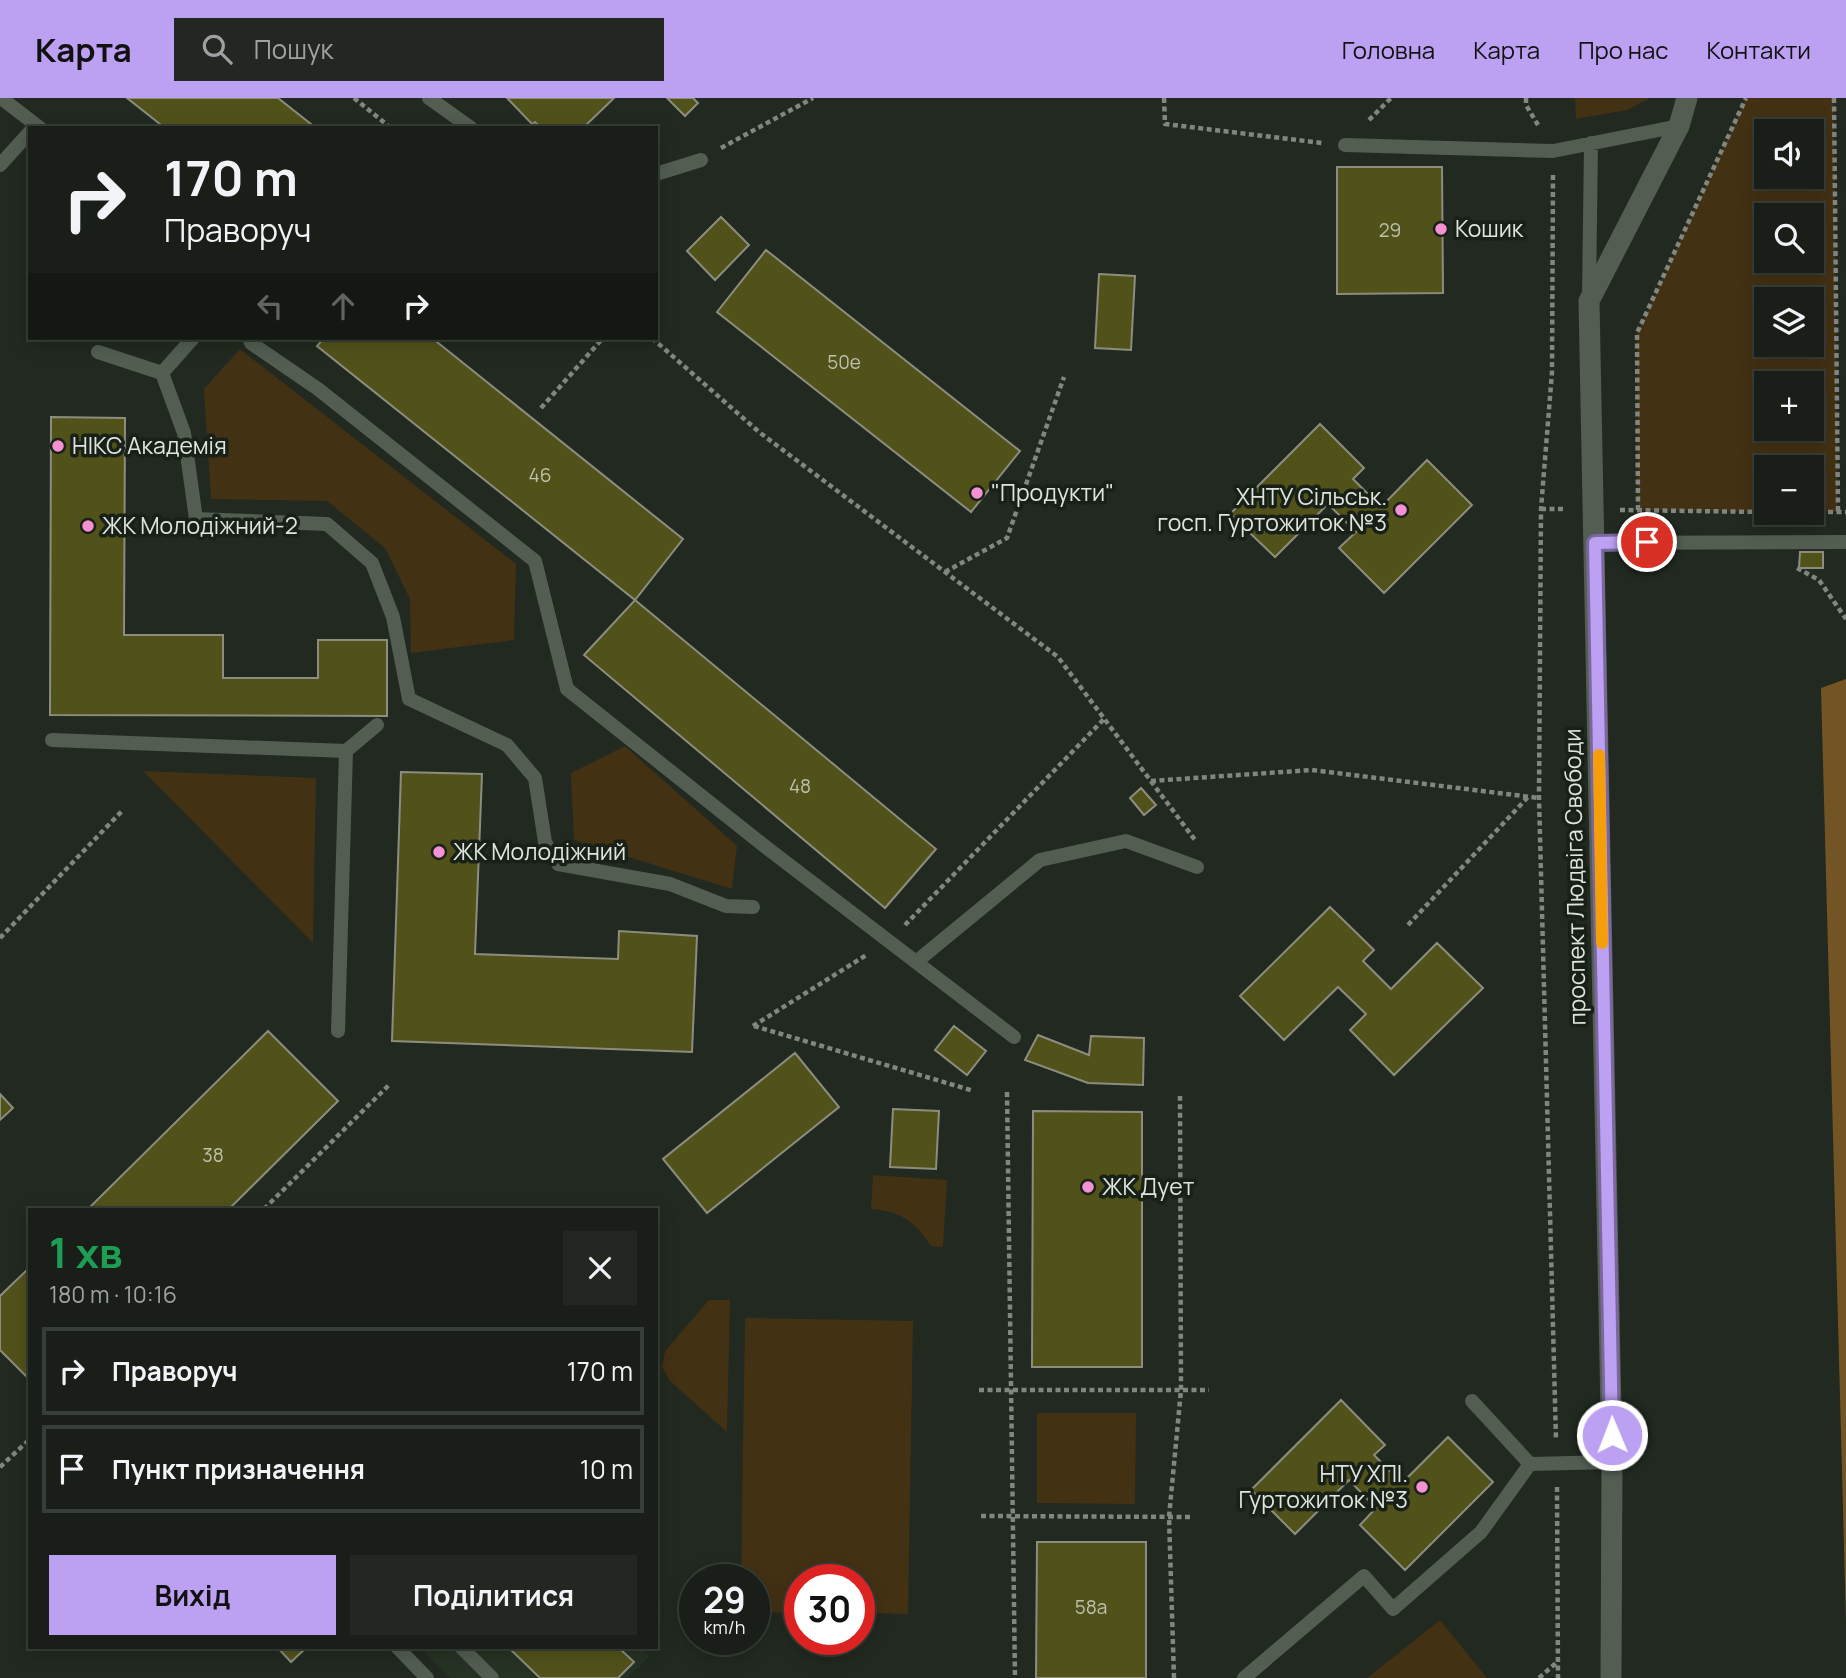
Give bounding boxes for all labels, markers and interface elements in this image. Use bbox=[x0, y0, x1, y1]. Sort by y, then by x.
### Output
search box bbox=[174, 18, 664, 81]
text: Карта bbox=[35, 27, 132, 72]
icon: search bbox=[198, 30, 236, 68]
text: Пошук bbox=[254, 31, 334, 67]
text: Головна bbox=[1342, 33, 1435, 66]
text: Карта bbox=[1473, 33, 1540, 66]
text: Про нас bbox=[1578, 33, 1669, 66]
text: Контакти bbox=[1707, 33, 1811, 66]
map controls bbox=[1754, 119, 1824, 525]
button: sound bbox=[1754, 119, 1824, 189]
text: 170 m bbox=[164, 144, 298, 211]
icon: right bbox=[49, 154, 140, 245]
button: search bbox=[1754, 203, 1824, 273]
text: Праворуч bbox=[164, 208, 312, 252]
place label: Кошик bbox=[1455, 212, 1524, 244]
house number: 29 bbox=[1379, 217, 1401, 243]
marker: Кошик bbox=[1433, 221, 1449, 237]
icon: left bbox=[251, 287, 289, 325]
icon: ahead bbox=[324, 287, 362, 325]
icon: right bbox=[397, 287, 435, 325]
button: layers bbox=[1754, 287, 1824, 357]
house number: 50е bbox=[827, 349, 861, 375]
button: + bbox=[1754, 371, 1824, 441]
place label: НІКС Академія bbox=[72, 429, 227, 461]
marker: НІКС Академія bbox=[50, 438, 66, 454]
button: − bbox=[1754, 455, 1824, 525]
house number: 46 bbox=[529, 462, 552, 488]
place label: "Продукти" bbox=[991, 476, 1114, 508]
place label: ХНТУ Сільськ. госп. Гуртожиток №3 bbox=[1157, 480, 1387, 538]
marker: "Продукти" bbox=[969, 485, 985, 501]
marker: ХНТУ Сільськ. госп. Гуртожиток №3 bbox=[1393, 502, 1409, 518]
place label: ЖК Молодіжний-2 bbox=[102, 509, 298, 541]
pin bbox=[1617, 512, 1677, 572]
marker: ЖК Молодіжний-2 bbox=[80, 518, 96, 534]
icon: arrive bbox=[1628, 523, 1666, 561]
street label: проспект Людвіга Свободи bbox=[1555, 728, 1593, 1026]
house number: 48 bbox=[789, 773, 811, 799]
place label: ЖК Молодіжний bbox=[453, 835, 626, 867]
marker: ЖК Молодіжний bbox=[431, 844, 447, 860]
house number: 38 bbox=[202, 1142, 224, 1168]
place label: ЖК Дует bbox=[1102, 1170, 1195, 1202]
marker: ЖК Дует bbox=[1080, 1179, 1096, 1195]
text: 1 хв bbox=[49, 1223, 123, 1281]
button: close bbox=[563, 1231, 637, 1305]
text: 180 m · 10:16 bbox=[49, 1278, 177, 1310]
icon: right bbox=[53, 1352, 91, 1390]
text: Праворуч bbox=[112, 1353, 237, 1389]
text: 170 m bbox=[567, 1353, 633, 1389]
position arrow bbox=[1575, 1398, 1649, 1472]
icon: arrive bbox=[53, 1450, 91, 1488]
text: Пункт призначення bbox=[112, 1451, 365, 1487]
text: 10 m bbox=[580, 1451, 633, 1487]
place label: НТУ ХПІ. Гуртожиток №3 bbox=[1239, 1457, 1408, 1515]
marker: НТУ ХПІ. Гуртожиток №3 bbox=[1414, 1479, 1430, 1495]
button: Вихід bbox=[49, 1555, 336, 1635]
button: Поділитися bbox=[350, 1555, 637, 1635]
speed limit sign: 30 bbox=[784, 1564, 875, 1655]
text: 29 bbox=[703, 1576, 746, 1624]
house number: 58а bbox=[1075, 1594, 1107, 1620]
text: km/h bbox=[704, 1615, 745, 1639]

